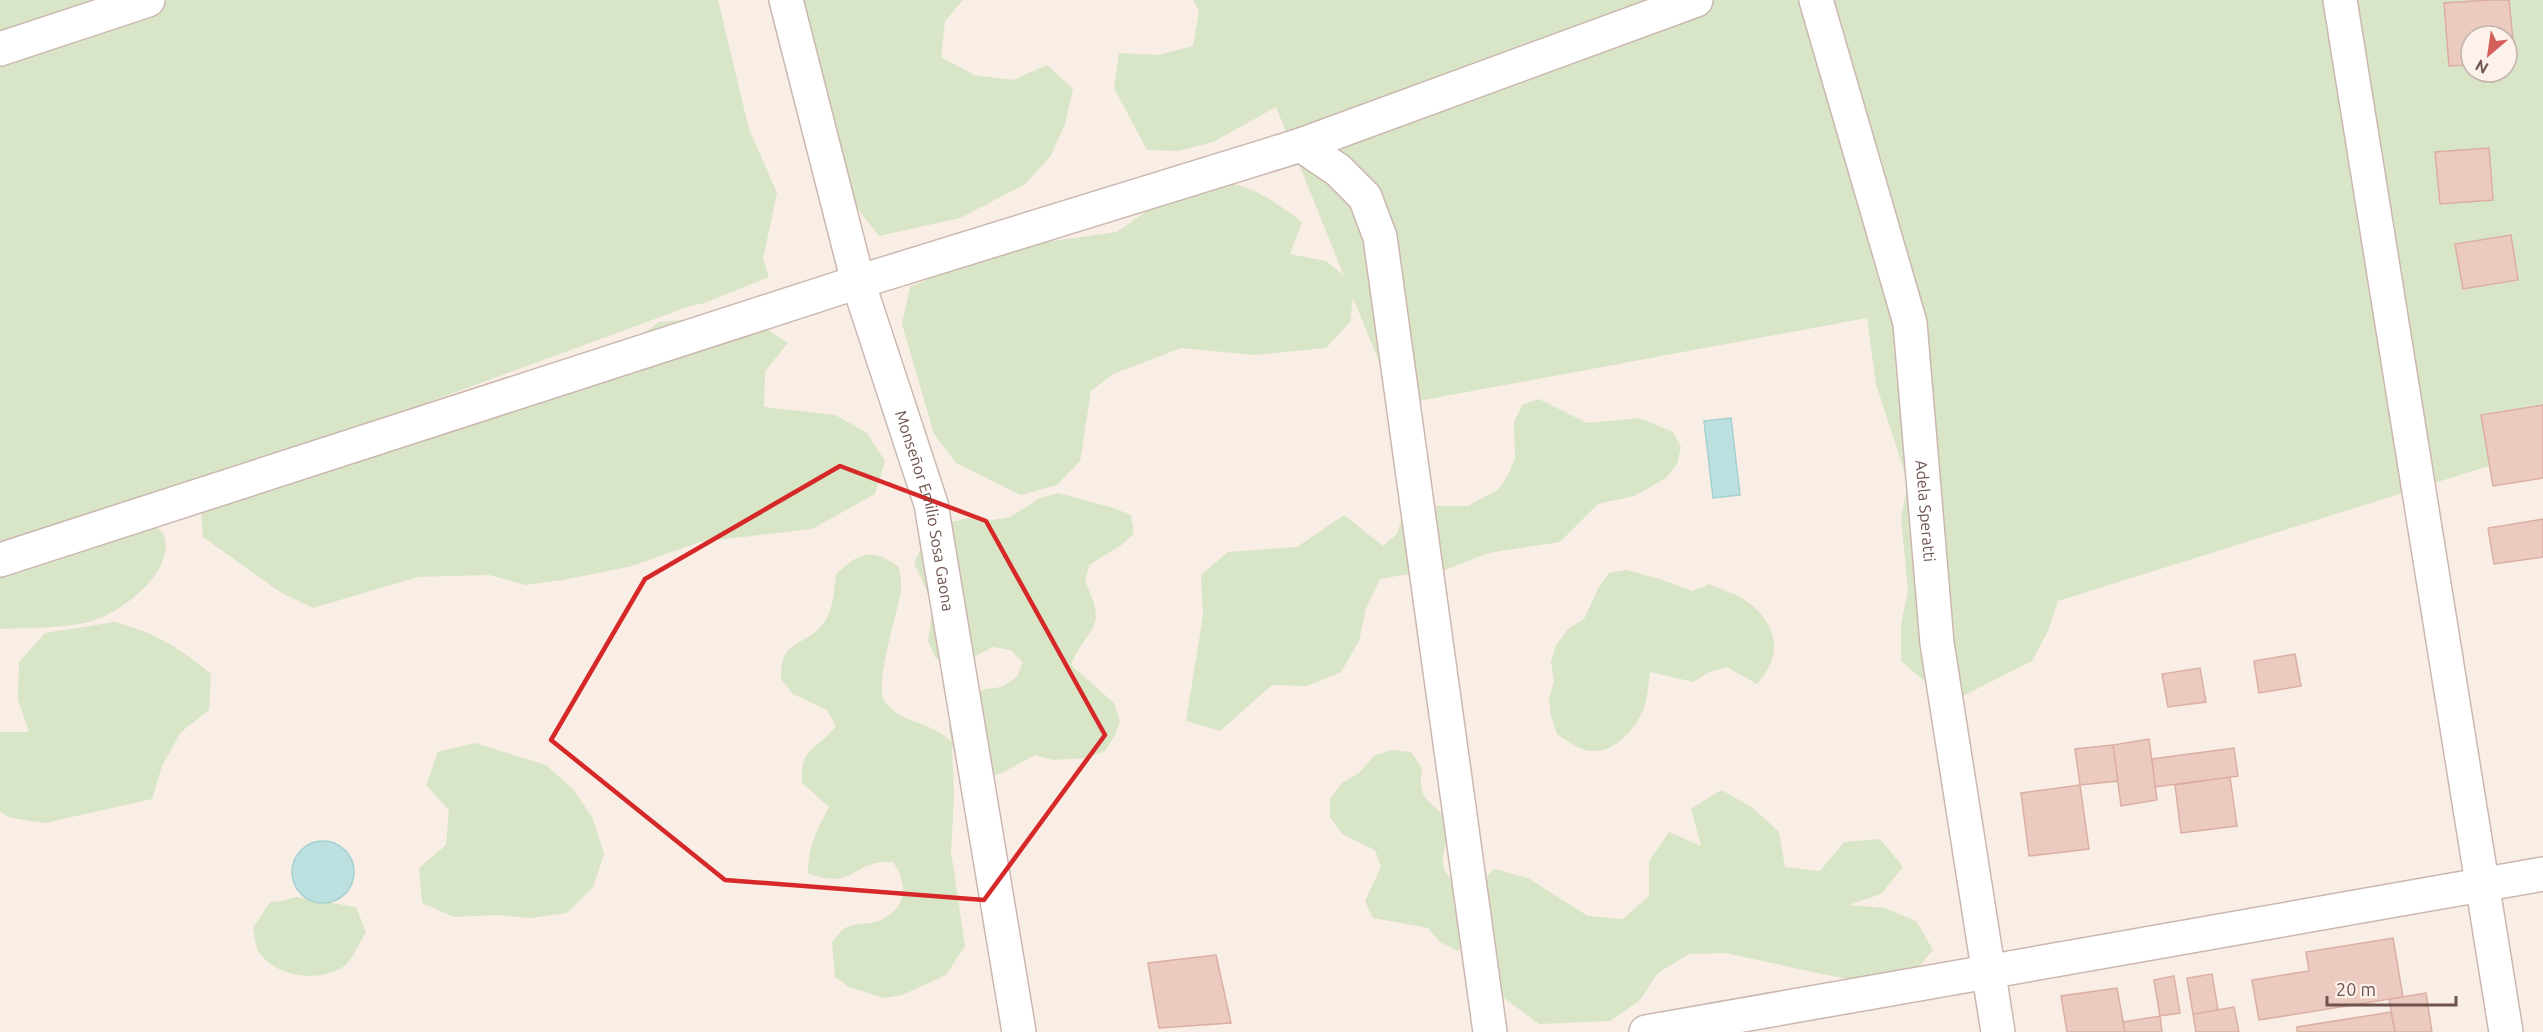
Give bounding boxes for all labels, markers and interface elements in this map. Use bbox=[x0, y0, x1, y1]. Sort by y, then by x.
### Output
north arrow bbox=[2459, 24, 2519, 84]
text: N bbox=[2472, 56, 2491, 78]
street label: Monseñor Emilio Sosa Gaona bbox=[892, 408, 958, 613]
street label: Adela Speratti bbox=[1913, 459, 1939, 563]
scale bar bbox=[2327, 969, 2456, 1007]
text: 20 m bbox=[2336, 979, 2376, 999]

